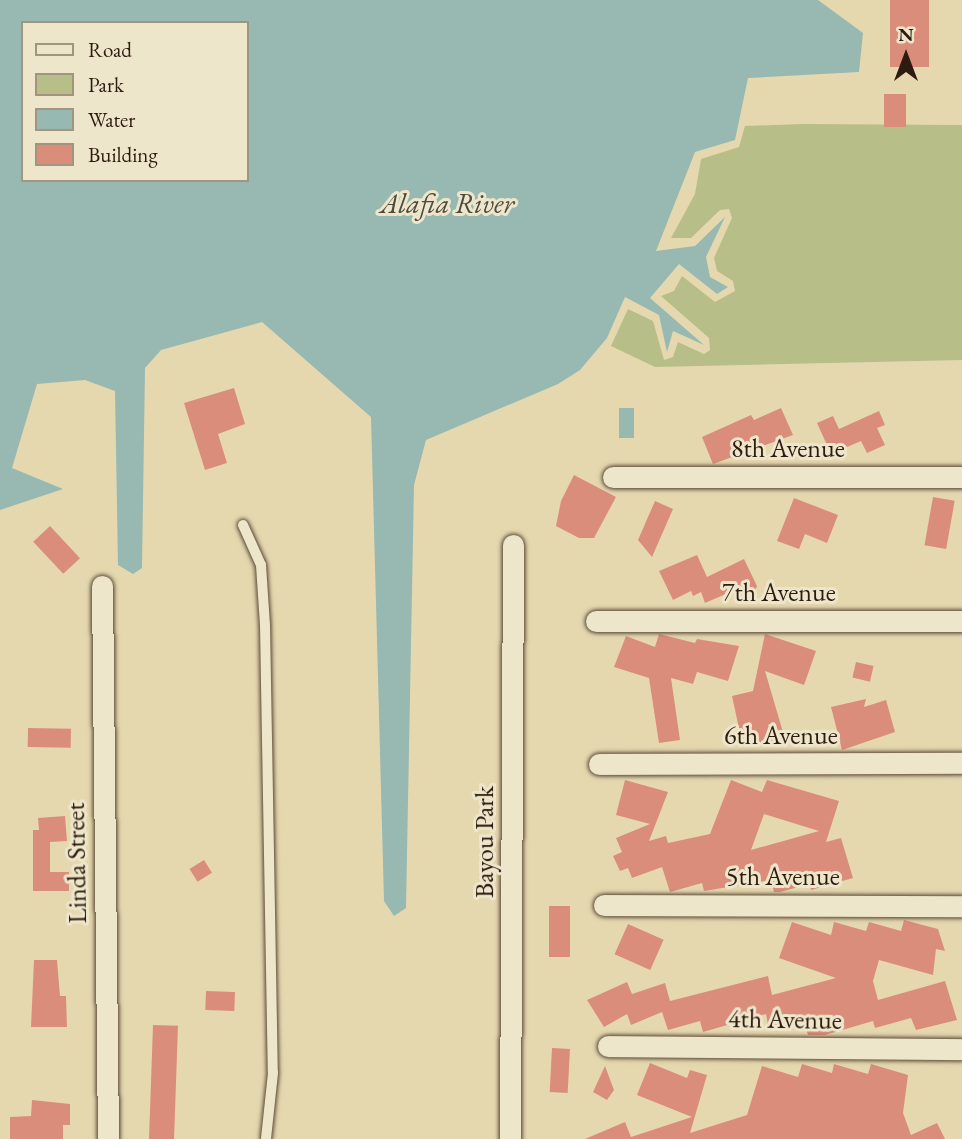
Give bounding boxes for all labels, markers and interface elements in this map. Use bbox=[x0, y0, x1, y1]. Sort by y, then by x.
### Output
legend bbox=[21, 21, 248, 182]
north arrow bbox=[871, 21, 941, 91]
text: N bbox=[898, 22, 914, 47]
text: Road bbox=[88, 36, 132, 63]
text: Park bbox=[88, 71, 124, 98]
text: Water bbox=[88, 106, 135, 133]
text: Building bbox=[88, 141, 158, 168]
water label: Alafia River bbox=[380, 186, 514, 220]
street label: 8th Avenue bbox=[731, 433, 845, 465]
street label: 7th Avenue bbox=[722, 577, 836, 609]
street label: 6th Avenue bbox=[724, 720, 838, 752]
street label: Bayou Park bbox=[469, 786, 501, 898]
street label: Linda Street bbox=[60, 802, 94, 924]
street label: 5th Avenue bbox=[726, 861, 840, 893]
street label: 4th Avenue bbox=[728, 1003, 842, 1037]

